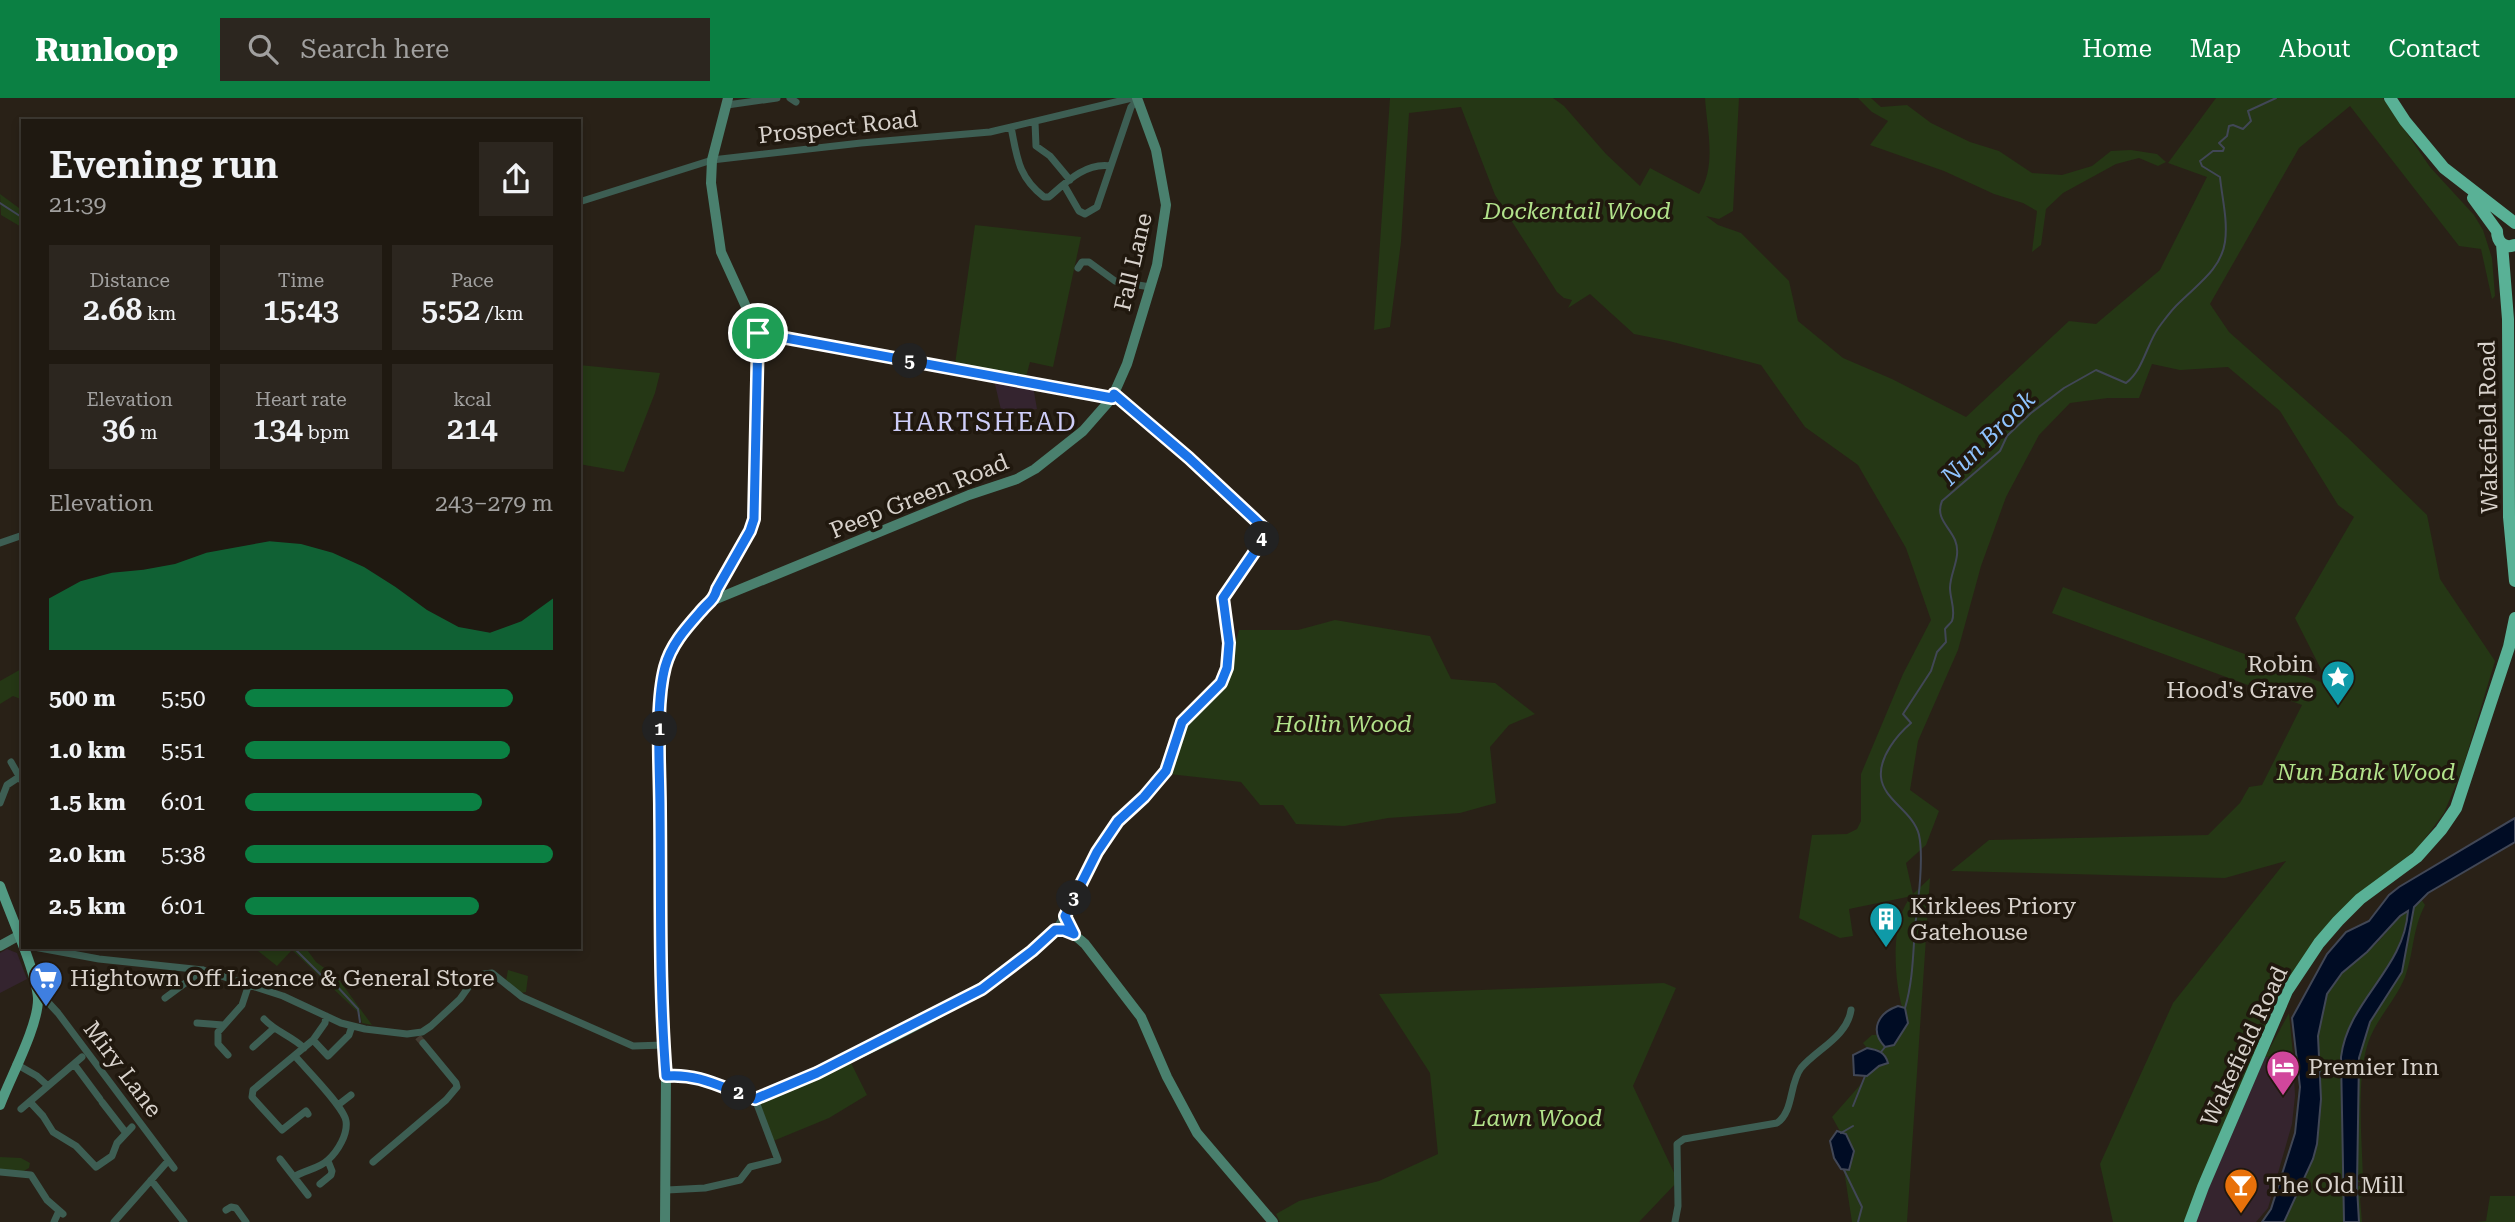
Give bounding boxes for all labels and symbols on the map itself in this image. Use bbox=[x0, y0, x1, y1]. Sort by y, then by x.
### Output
street label: Prospect Road bbox=[757, 106, 920, 149]
park label: Dockentail Wood bbox=[1482, 198, 1671, 225]
street label: Fall Lane bbox=[1109, 211, 1158, 314]
pin bbox=[728, 303, 788, 363]
street label: Wakefield Road bbox=[2473, 340, 2504, 514]
pin: 5 bbox=[892, 344, 928, 378]
water label: Nun Brook bbox=[1934, 385, 2041, 492]
district label: HARTSHEAD bbox=[892, 407, 1078, 437]
street label: Peep Green Road bbox=[826, 448, 1013, 545]
pin: 4 bbox=[1244, 522, 1280, 556]
place label: Robin Hood's Grave bbox=[2166, 651, 2314, 704]
place icon: Robin Hood's Grave bbox=[2319, 658, 2357, 707]
park label: Hollin Wood bbox=[1273, 711, 1412, 738]
pin: 1 bbox=[642, 712, 678, 746]
park label: Nun Bank Wood bbox=[2276, 759, 2455, 786]
pin: 3 bbox=[1056, 880, 1092, 916]
place label: Kirklees Priory Gatehouse bbox=[1910, 893, 2076, 946]
building icon: Kirklees Priory Gatehouse bbox=[1867, 900, 1905, 949]
supermarket icon: Hightown Off Licence & General Store bbox=[27, 959, 65, 1008]
street label: Wakefield Road bbox=[2196, 962, 2293, 1130]
place label: Hightown Off Licence & General Store bbox=[70, 965, 495, 992]
street label: Miry Lane bbox=[78, 1016, 167, 1123]
hotel icon: Premier Inn bbox=[2264, 1048, 2302, 1097]
place label: Premier Inn bbox=[2308, 1054, 2439, 1081]
pin: 2 bbox=[722, 1076, 756, 1110]
park label: Lawn Wood bbox=[1471, 1105, 1602, 1132]
bar icon: The Old Mill bbox=[2222, 1166, 2260, 1215]
place label: The Old Mill bbox=[2266, 1172, 2404, 1199]

